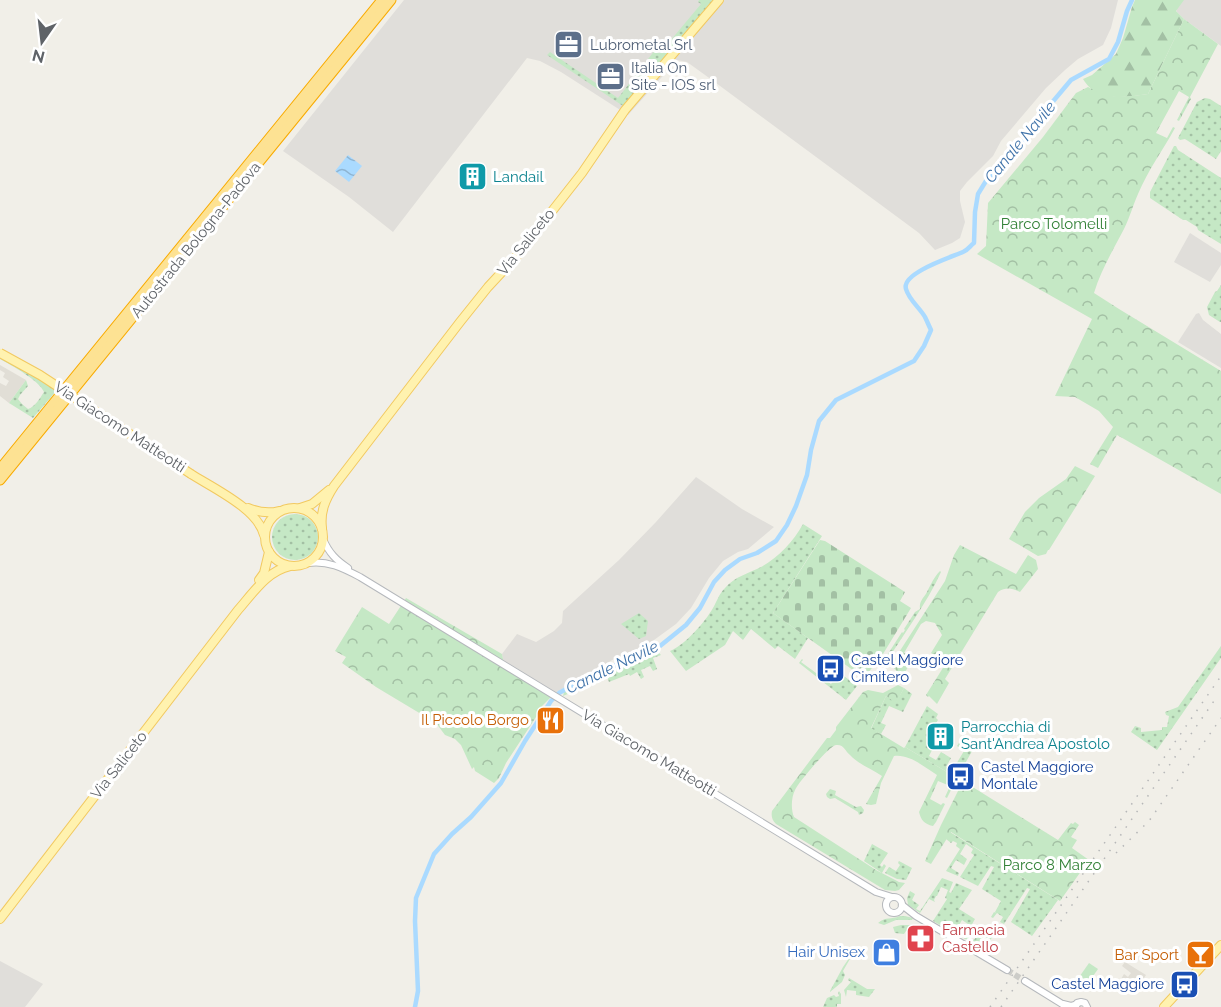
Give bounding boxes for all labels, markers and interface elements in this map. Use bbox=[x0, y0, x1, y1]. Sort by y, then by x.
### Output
north arrow bbox=[12, 12, 72, 72]
office icon: Lubrometal Srl bbox=[553, 29, 585, 61]
place label: Lubrometal Srl bbox=[590, 36, 693, 54]
text: N bbox=[30, 45, 47, 67]
place label: Italia On Site - IOS srl bbox=[631, 59, 716, 94]
office icon: Italia On Site - IOS srl bbox=[594, 61, 626, 93]
water label: Canale Navile bbox=[980, 97, 1060, 187]
street label: Autostrada Bologna-Padova bbox=[127, 158, 265, 322]
building icon: Landail bbox=[456, 161, 488, 193]
place label: Landail bbox=[493, 168, 544, 186]
street label: Via Saliceto bbox=[494, 205, 558, 279]
park label: Parco Tolomelli bbox=[1001, 215, 1107, 233]
street label: Via Giacomo Matteotti bbox=[51, 378, 189, 476]
water label: Canale Navile bbox=[563, 636, 662, 698]
place label: Castel Maggiore Cimitero bbox=[851, 651, 964, 686]
bus stop icon: Castel Maggiore Cimitero bbox=[814, 653, 846, 685]
restaurant icon: Il Piccolo Borgo bbox=[534, 704, 566, 736]
street label: Via Giacomo Matteotti bbox=[579, 706, 719, 800]
place label: Il Piccolo Borgo bbox=[421, 711, 529, 729]
place label: Parrocchia di Sant'Andrea Apostolo bbox=[961, 718, 1110, 753]
building icon: Parrocchia di Sant'Andrea Apostolo bbox=[924, 720, 956, 752]
street label: Via Saliceto bbox=[87, 728, 151, 802]
place label: Castel Maggiore Montale bbox=[981, 758, 1094, 793]
bus stop icon: Castel Maggiore Montale bbox=[944, 760, 976, 792]
park label: Parco 8 Marzo bbox=[1003, 856, 1101, 874]
place label: Farmacia Castello bbox=[942, 921, 1005, 956]
pharmacy icon: Farmacia Castello bbox=[905, 923, 937, 955]
shop icon: Hair Unisex bbox=[870, 936, 902, 968]
bar icon: Bar Sport bbox=[1184, 939, 1216, 971]
place label: Hair Unisex bbox=[787, 943, 865, 961]
place label: Bar Sport bbox=[1115, 946, 1179, 964]
bus stop icon: Castel Maggiore bbox=[1169, 968, 1201, 1000]
place label: Castel Maggiore bbox=[1051, 975, 1164, 993]

